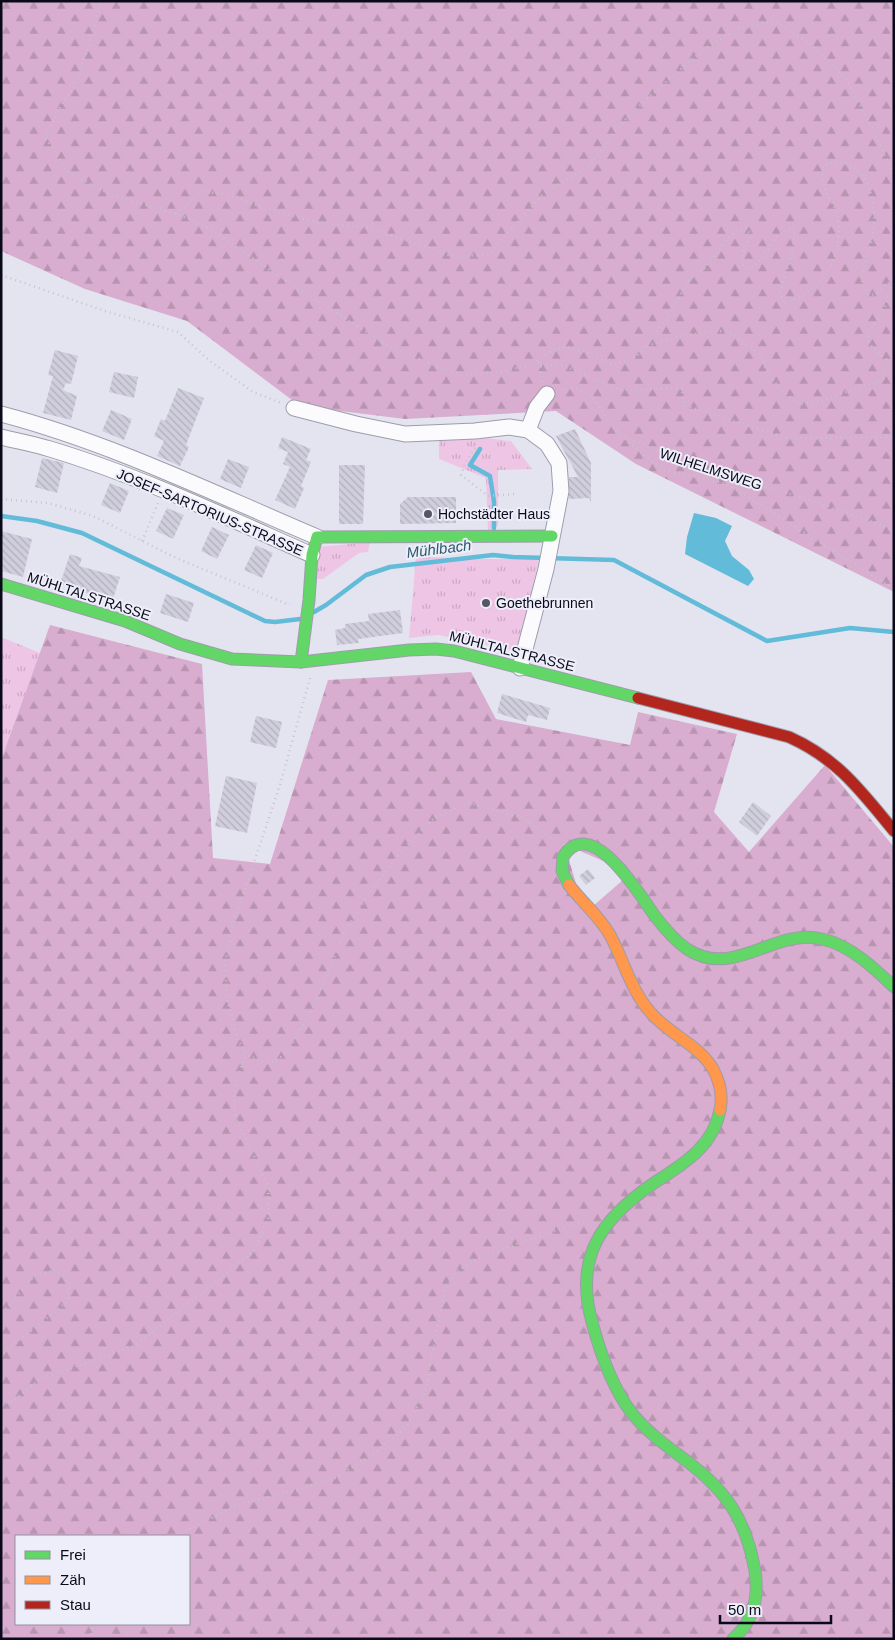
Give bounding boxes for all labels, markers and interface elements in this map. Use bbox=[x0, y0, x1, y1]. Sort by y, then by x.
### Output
street label: WILHELMSWEG bbox=[658, 445, 764, 493]
street label: JOSEF-SARTORIUS-STRASSE bbox=[114, 465, 306, 559]
place label: Hochstädter Haus bbox=[438, 506, 550, 522]
marker: Hochstädter Haus bbox=[422, 508, 434, 520]
water label: Mühlbach bbox=[406, 536, 472, 561]
street label: MÜHLTALSTRASSE bbox=[25, 568, 153, 623]
place label: Goethebrunnen bbox=[496, 595, 593, 611]
marker: Goethebrunnen bbox=[480, 597, 492, 609]
street label: MÜHLTALSTRASSE bbox=[448, 627, 577, 674]
legend bbox=[15, 1535, 190, 1625]
text: Frei bbox=[60, 1546, 86, 1563]
text: Zäh bbox=[60, 1571, 86, 1588]
scale bar bbox=[720, 1592, 831, 1624]
text: Stau bbox=[60, 1596, 91, 1613]
text: 50 m bbox=[728, 1601, 761, 1618]

